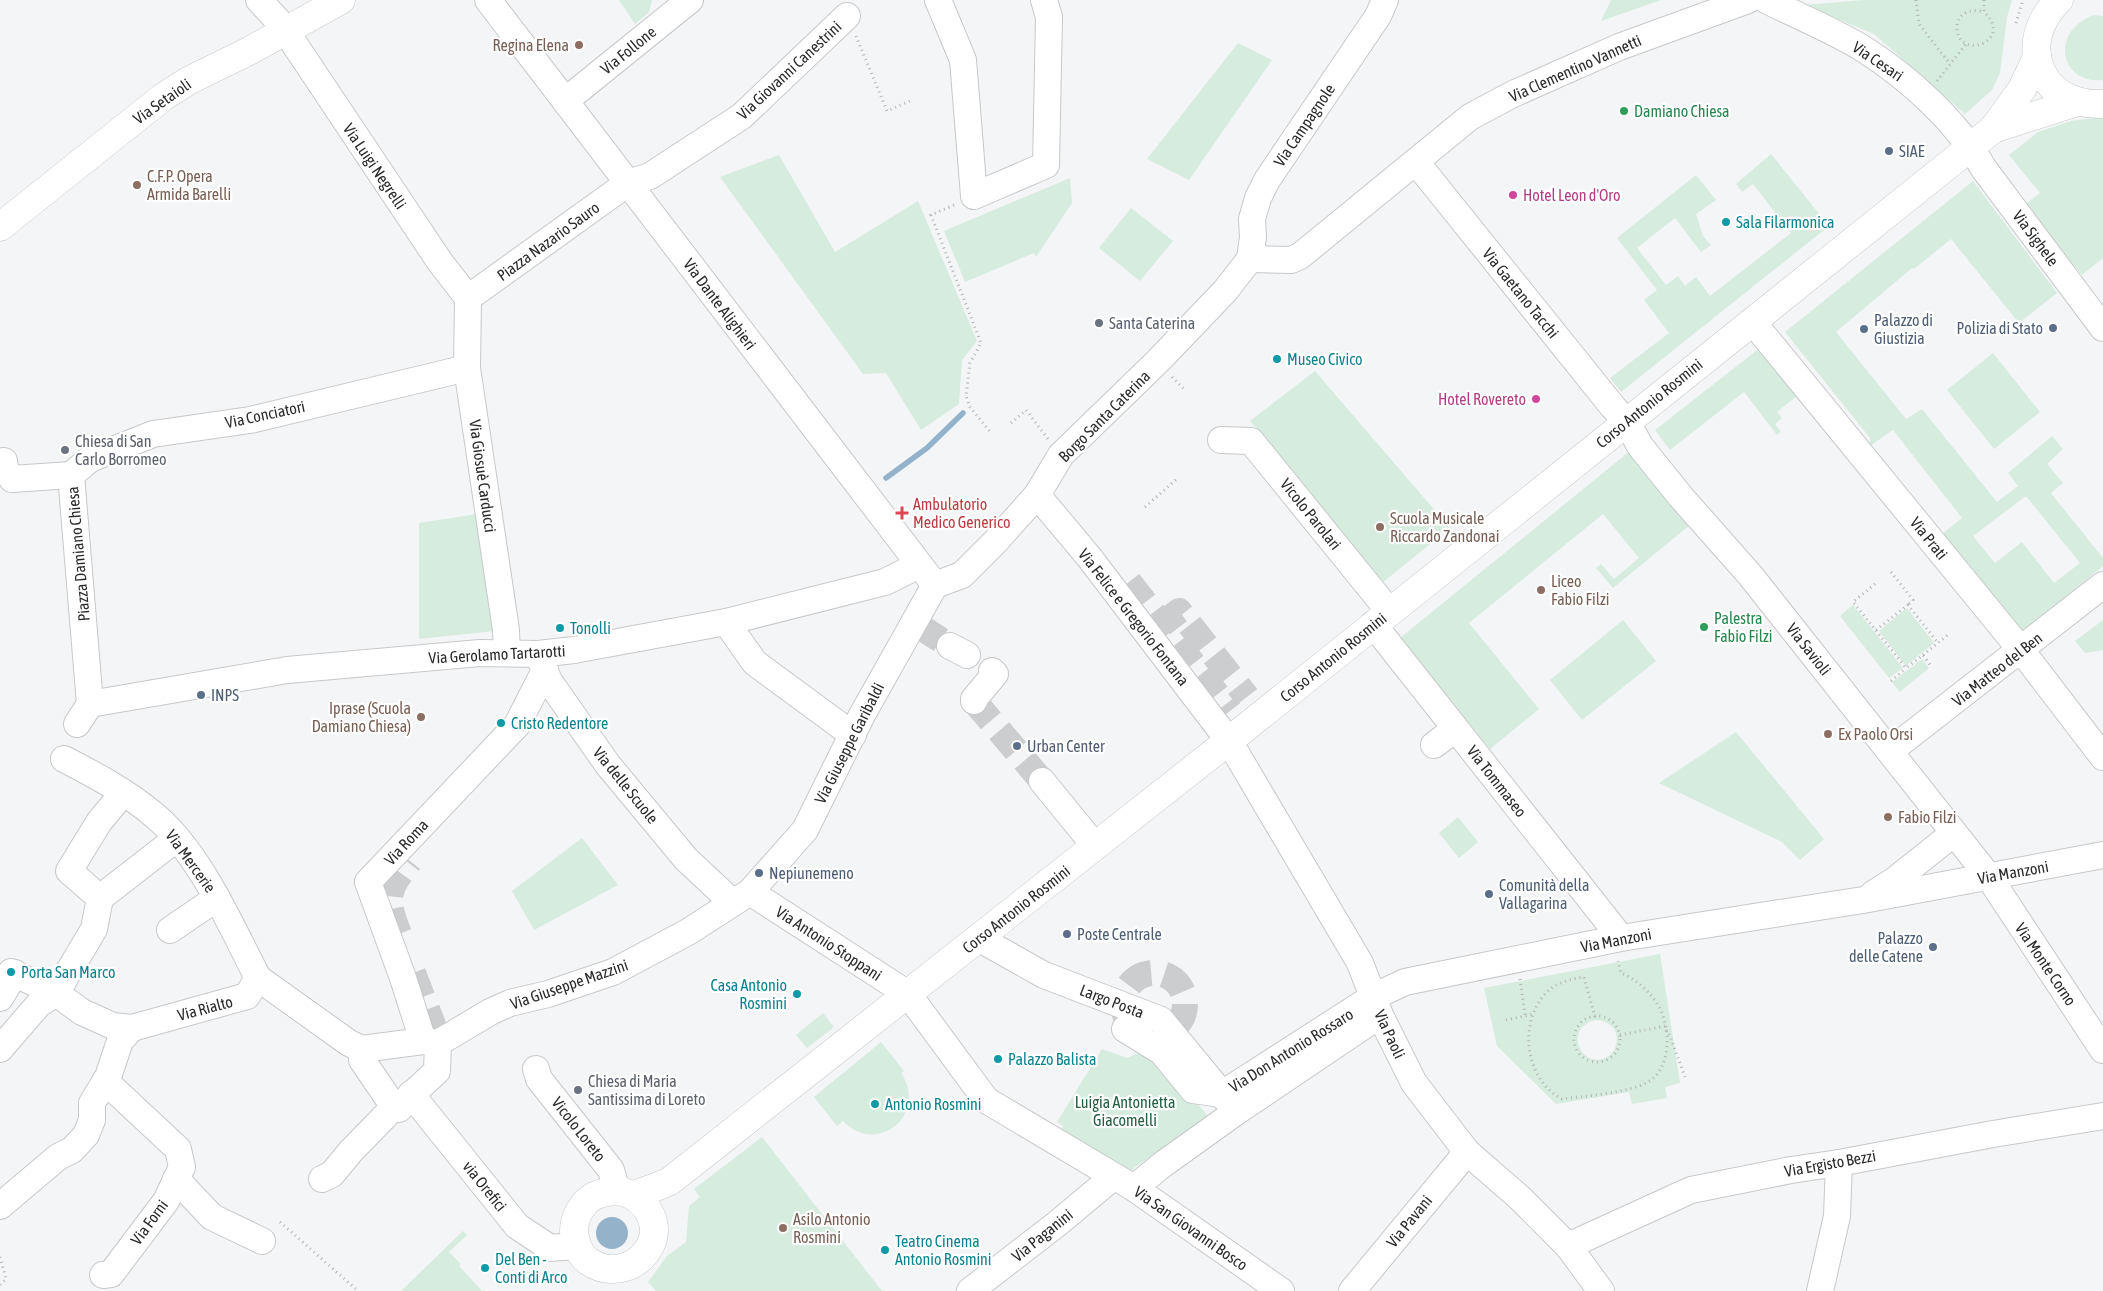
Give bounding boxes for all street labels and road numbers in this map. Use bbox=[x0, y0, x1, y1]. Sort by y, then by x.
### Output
street label: Via Giovanni Canestrini bbox=[733, 17, 845, 123]
street label: Via Follone bbox=[597, 22, 659, 78]
street label: Via Clementino Vannetti bbox=[1506, 31, 1644, 105]
street label: Via Cesari bbox=[1849, 38, 1907, 84]
street label: Via Setaioli bbox=[130, 75, 194, 127]
street label: Via Campagnole bbox=[1270, 80, 1339, 170]
street label: Via Luigi Negrelli bbox=[339, 120, 410, 213]
street label: Piazza Nazario Sauro bbox=[493, 198, 603, 284]
street label: Via Sighele bbox=[2009, 207, 2063, 270]
street label: Via Gaetano Tacchi bbox=[1479, 244, 1563, 342]
street label: Via Dante Alighieri bbox=[679, 255, 760, 354]
street label: Corso Antonio Rosmini bbox=[1592, 355, 1706, 451]
street label: Borgo Santa Caterina bbox=[1055, 367, 1154, 466]
street label: Via Conciatori bbox=[223, 397, 307, 431]
street label: Via Giosuè Carducci bbox=[466, 418, 500, 534]
street label: Vicolo Parolari bbox=[1277, 475, 1345, 553]
street label: Piazza Damiano Chiesa bbox=[63, 486, 93, 622]
street label: Via Prati bbox=[1907, 513, 1951, 563]
street label: Via Felice e Gregorio Fontana bbox=[1074, 545, 1193, 690]
street label: Corso Antonio Rosmini bbox=[1276, 609, 1390, 705]
street label: Via Savioli bbox=[1783, 619, 1835, 679]
street label: Via Matteo del Ben bbox=[1948, 628, 2046, 710]
street label: Via Gerolamo Tartarotti bbox=[428, 641, 566, 667]
street label: Via Giuseppe Garibaldi bbox=[811, 680, 888, 807]
street label: Via Tommaseo bbox=[1464, 742, 1530, 820]
street label: Via delle Scuole bbox=[590, 743, 662, 827]
street label: Via Roma bbox=[380, 816, 432, 868]
street label: Via Mercerie bbox=[162, 826, 220, 896]
street label: Via Manzoni bbox=[1976, 857, 2050, 887]
street label: Corso Antonio Rosmini bbox=[959, 861, 1073, 957]
street label: Via Antonio Stoppani bbox=[772, 902, 885, 985]
street label: Via Monte Corno bbox=[2012, 919, 2080, 1009]
street label: Via Manzoni bbox=[1579, 924, 1653, 956]
street label: Via Giuseppe Mazzini bbox=[508, 955, 631, 1014]
street label: Largo Posta bbox=[1077, 981, 1147, 1022]
street label: Via Rialto bbox=[175, 992, 235, 1024]
street label: Via Don Antonio Rossaro bbox=[1226, 1005, 1356, 1095]
street label: Via Paoli bbox=[1371, 1007, 1409, 1061]
street label: Vicolo Loreto bbox=[548, 1093, 610, 1165]
street label: Via Ergisto Bezzi bbox=[1783, 1146, 1877, 1181]
street label: via Orefici bbox=[459, 1157, 511, 1215]
street label: Via San Giovanni Bosco bbox=[1131, 1182, 1251, 1274]
street label: Via Pavani bbox=[1383, 1191, 1435, 1251]
street label: Via Forni bbox=[127, 1196, 171, 1248]
street label: Via Paganini bbox=[1008, 1205, 1077, 1266]

